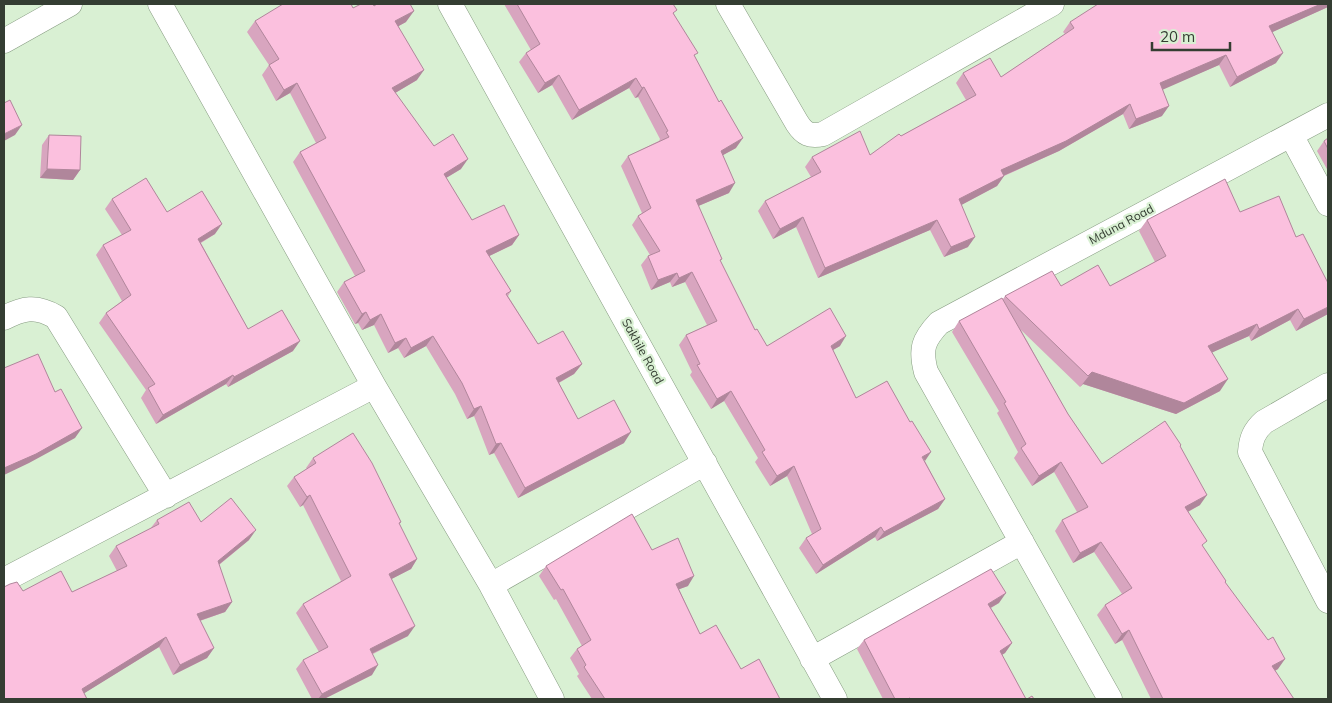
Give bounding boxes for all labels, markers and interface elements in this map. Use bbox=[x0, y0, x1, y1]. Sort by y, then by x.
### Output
scale bar bbox=[1152, 20, 1230, 52]
text: 20 m bbox=[1160, 27, 1195, 46]
street label: Mduna Road bbox=[1086, 201, 1156, 247]
street label: Sakhile Road bbox=[619, 316, 667, 386]

